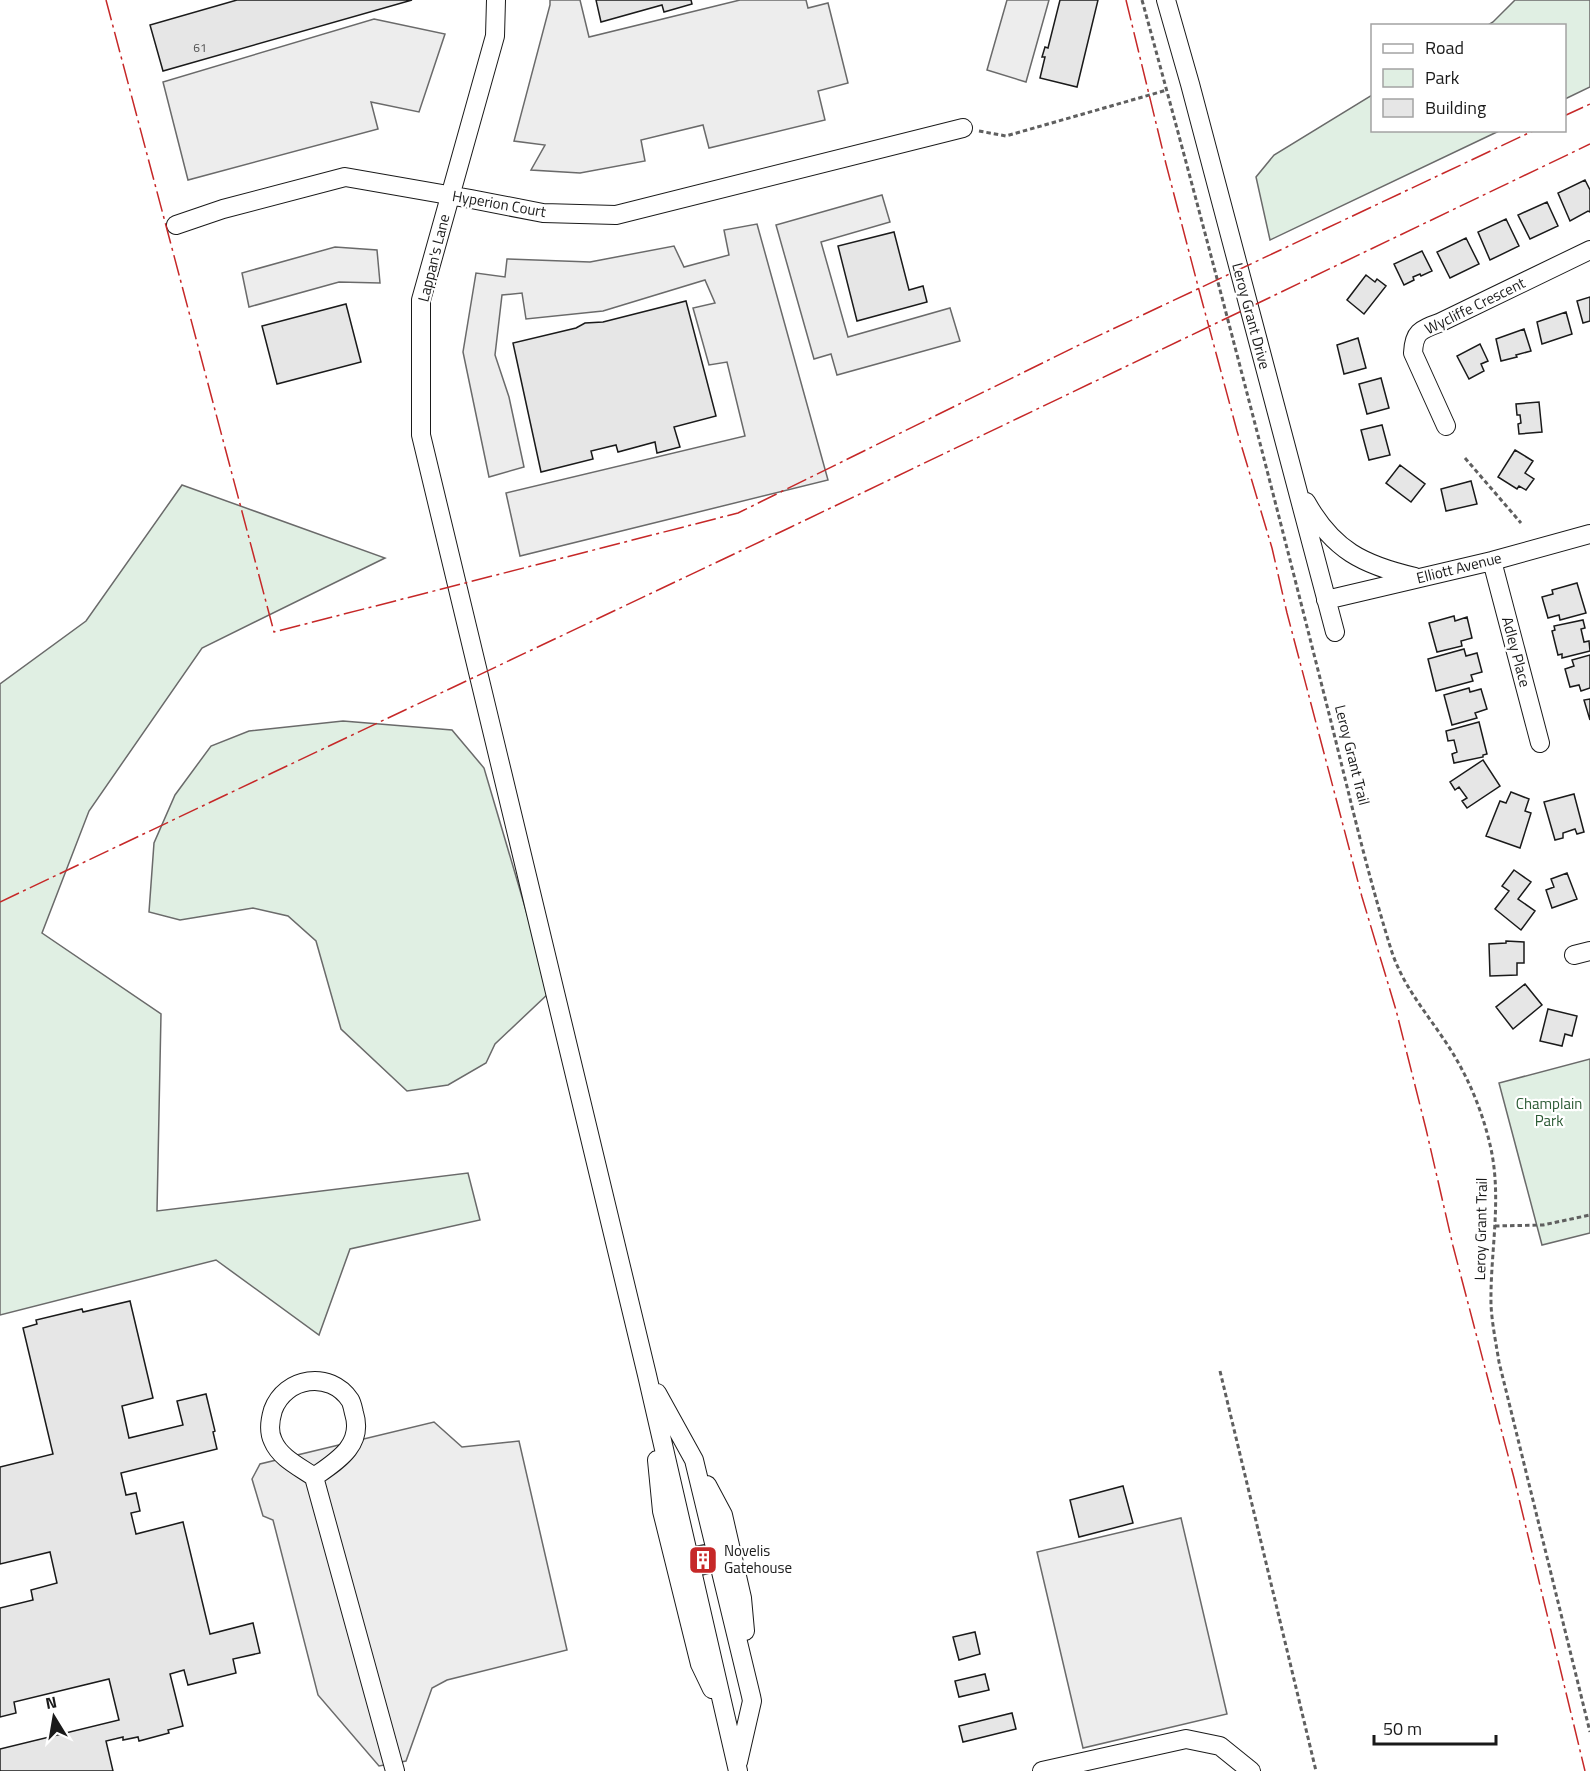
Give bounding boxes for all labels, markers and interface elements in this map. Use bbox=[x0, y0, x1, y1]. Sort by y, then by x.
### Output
legend bbox=[1371, 24, 1566, 132]
text: Road bbox=[1425, 34, 1464, 61]
house number: 61 bbox=[193, 38, 207, 57]
text: Park bbox=[1425, 64, 1460, 91]
text: Building bbox=[1425, 94, 1486, 121]
street label: Hyperion Court bbox=[450, 184, 549, 223]
street label: Lappan's Lane bbox=[412, 212, 456, 304]
street label: Leroy Grant Drive bbox=[1226, 260, 1277, 372]
street label: Wycliffe Crescent bbox=[1421, 271, 1530, 340]
street label: Elliott Avenue bbox=[1414, 546, 1504, 589]
street label: Adley Place bbox=[1496, 614, 1537, 690]
street label: Leroy Grant Trail bbox=[1329, 702, 1376, 807]
park label: Champlain Park bbox=[1516, 1092, 1582, 1132]
street label: Leroy Grant Trail bbox=[1468, 1177, 1493, 1280]
place label: Novelis Gatehouse bbox=[724, 1539, 792, 1579]
building icon: Novelis Gatehouse bbox=[687, 1544, 719, 1576]
north arrow bbox=[24, 1687, 84, 1747]
text: N bbox=[43, 1689, 59, 1715]
scale bar bbox=[1374, 1708, 1496, 1746]
text: 50 m bbox=[1383, 1715, 1422, 1742]

